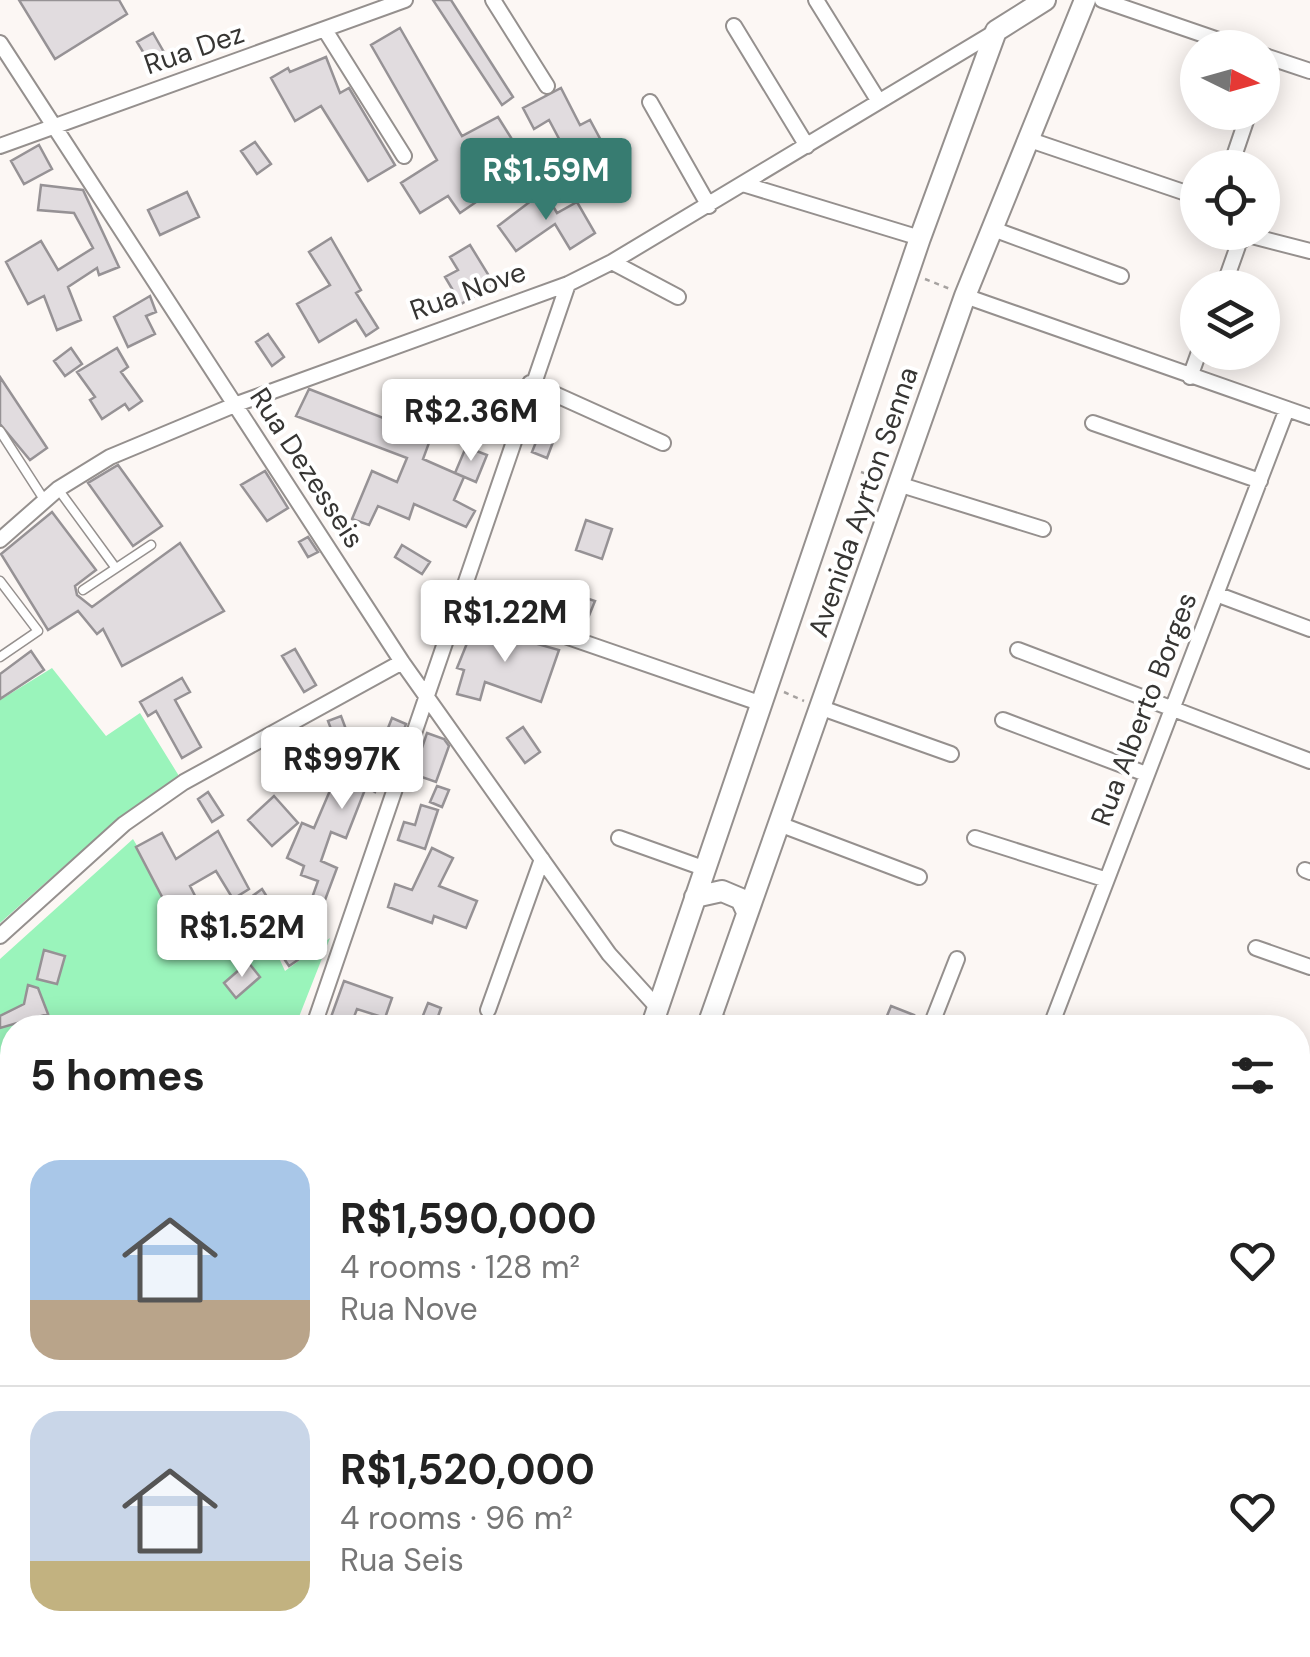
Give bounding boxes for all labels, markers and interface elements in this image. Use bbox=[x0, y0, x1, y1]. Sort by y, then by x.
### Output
street label: Rua Dez bbox=[139, 15, 249, 83]
north arrow bbox=[1180, 30, 1280, 130]
map controls bbox=[1180, 30, 1280, 370]
pin: R$1.59M bbox=[454, 138, 638, 223]
text: R$1.59M bbox=[482, 149, 610, 191]
button: locate bbox=[1180, 150, 1280, 250]
street label: Rua Nove bbox=[405, 253, 531, 329]
button: layers bbox=[1180, 270, 1280, 370]
street label: Avenida Ayrton Senna bbox=[799, 362, 927, 642]
pin: R$2.36M bbox=[379, 379, 563, 464]
street label: Rua Dezesseis bbox=[241, 381, 373, 555]
text: R$2.36M bbox=[404, 390, 538, 432]
pin: R$1.22M bbox=[413, 580, 597, 665]
street label: Rua Alberto Borges bbox=[1082, 587, 1206, 831]
text: R$1.22M bbox=[443, 591, 567, 633]
pin: R$997K bbox=[261, 727, 423, 812]
text: R$997K bbox=[283, 738, 401, 780]
pin: R$1.52M bbox=[150, 895, 334, 980]
text: R$1.52M bbox=[179, 906, 305, 948]
text: 5 homes bbox=[30, 1048, 205, 1103]
icon: filters bbox=[1225, 1048, 1280, 1103]
text: R$1,590,000 bbox=[340, 1191, 597, 1246]
icon: home bbox=[110, 1200, 230, 1320]
icon: heart bbox=[1225, 1233, 1280, 1288]
text: 4 rooms · 128 m² bbox=[340, 1246, 580, 1288]
text: Rua Nove bbox=[340, 1288, 478, 1330]
text: R$1,520,000 bbox=[340, 1442, 595, 1497]
icon: home bbox=[110, 1451, 230, 1571]
icon: heart bbox=[1225, 1484, 1280, 1539]
text: 4 rooms · 96 m² bbox=[340, 1497, 573, 1539]
text: Rua Seis bbox=[340, 1539, 464, 1581]

